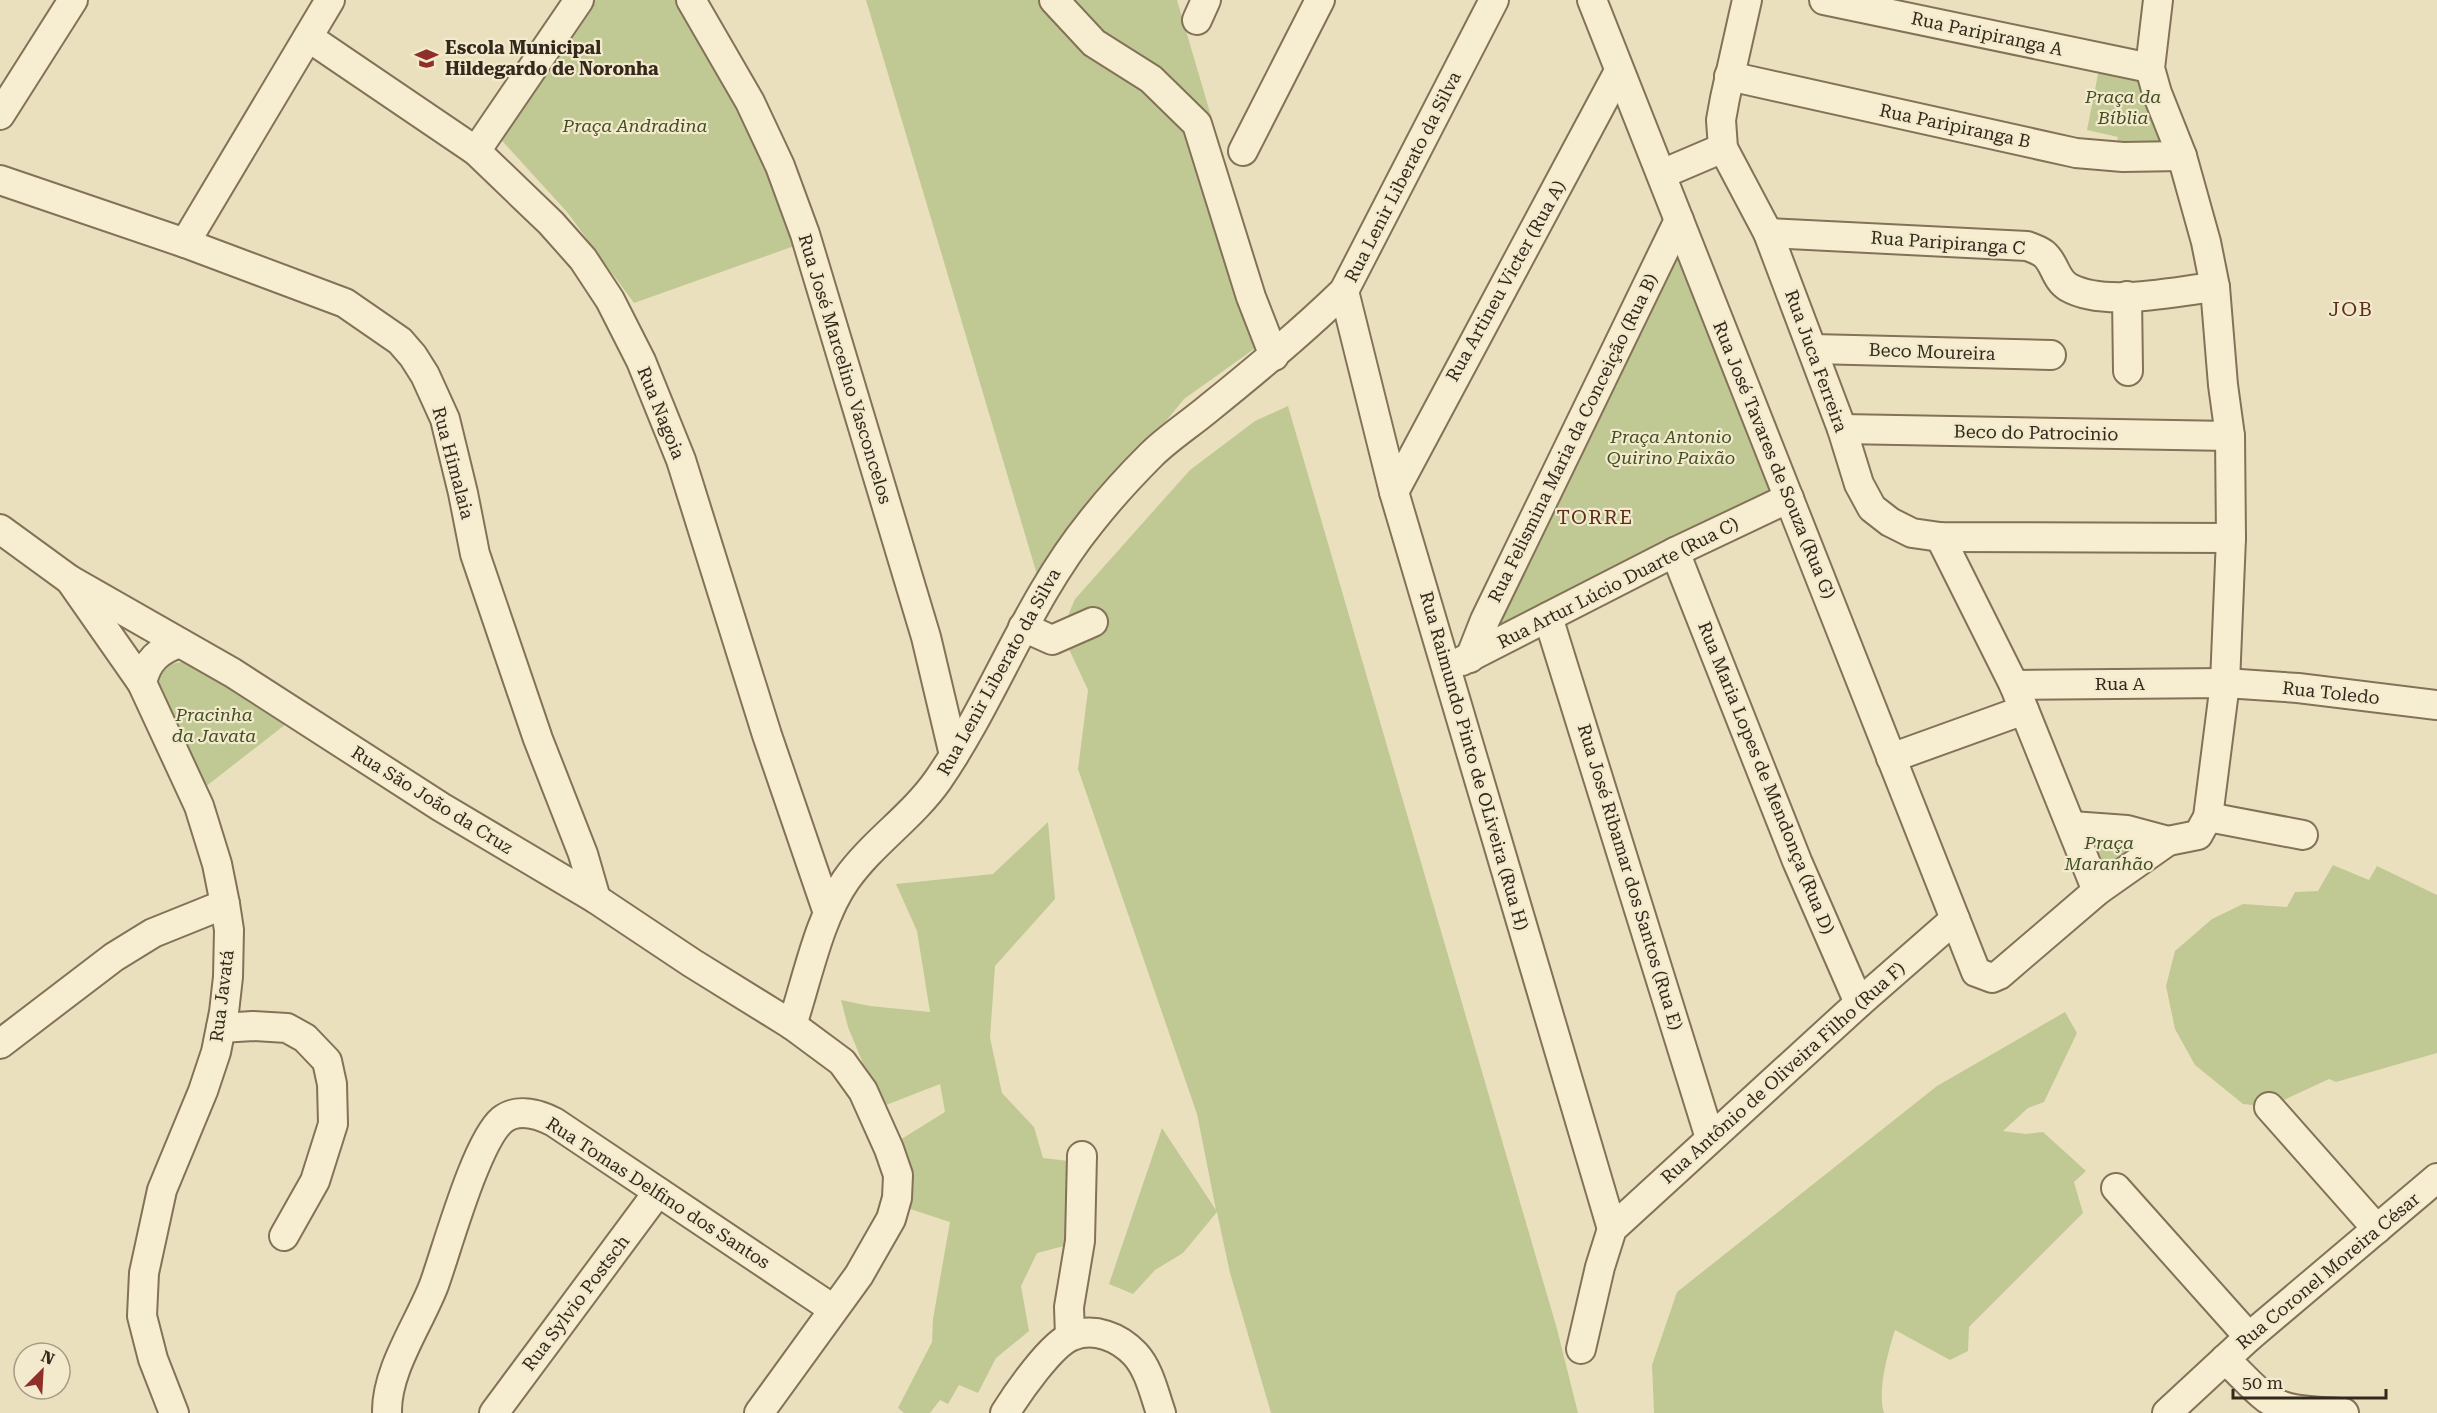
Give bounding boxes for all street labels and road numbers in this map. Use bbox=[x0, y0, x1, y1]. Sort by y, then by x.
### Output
street label: Rua Paripiranga A bbox=[1909, 7, 2065, 60]
street label: Rua Lenir Liberato da Silva bbox=[1340, 68, 1465, 286]
street label: Rua Paripiranga B bbox=[1878, 99, 2033, 152]
street label: Rua Artineu Victer (Rua A) bbox=[1441, 177, 1570, 385]
street label: Rua Paripiranga C bbox=[1870, 227, 2026, 258]
street label: Rua José Marcelino Vasconcelos bbox=[794, 231, 897, 506]
street label: Rua Felismina Maria da Conceição (Rua B) bbox=[1483, 270, 1662, 606]
street label: Rua Juca Ferreira bbox=[1781, 287, 1852, 435]
street label: Rua José Tavares de Souza (Rua G) bbox=[1709, 318, 1840, 602]
street label: Beco Moureira bbox=[1868, 339, 1996, 364]
street label: Rua Nagoia bbox=[633, 363, 690, 462]
street label: Rua Himalaia bbox=[428, 404, 479, 522]
street label: Beco do Patrocinio bbox=[1953, 421, 2119, 444]
street label: Rua Artur Lúcio Duarte (Rua C) bbox=[1494, 512, 1742, 653]
street label: Rua Lenir Liberato da Silva bbox=[933, 564, 1064, 779]
street label: Rua Raimundo Pinto de OLiveira (Rua H) bbox=[1416, 589, 1533, 933]
street label: Rua Maria Lopes de Mendonça (Rua D) bbox=[1694, 618, 1839, 937]
street label: Rua A bbox=[2095, 673, 2146, 694]
street label: Rua Toledo bbox=[2281, 677, 2381, 708]
street label: Rua José Ribamar dos Santos (Rua E) bbox=[1574, 721, 1687, 1033]
street label: Rua São João da Cruz bbox=[348, 741, 517, 858]
street label: Rua Javatá bbox=[205, 948, 238, 1043]
street label: Rua Antônio de Oliveira Filho (Rua F) bbox=[1656, 957, 1909, 1188]
street label: Rua Tomas Delfino dos Santos bbox=[543, 1112, 774, 1273]
street label: Rua Coronel Moreira César bbox=[2232, 1188, 2423, 1353]
street label: Rua Sylvio Postsch bbox=[518, 1230, 634, 1375]

